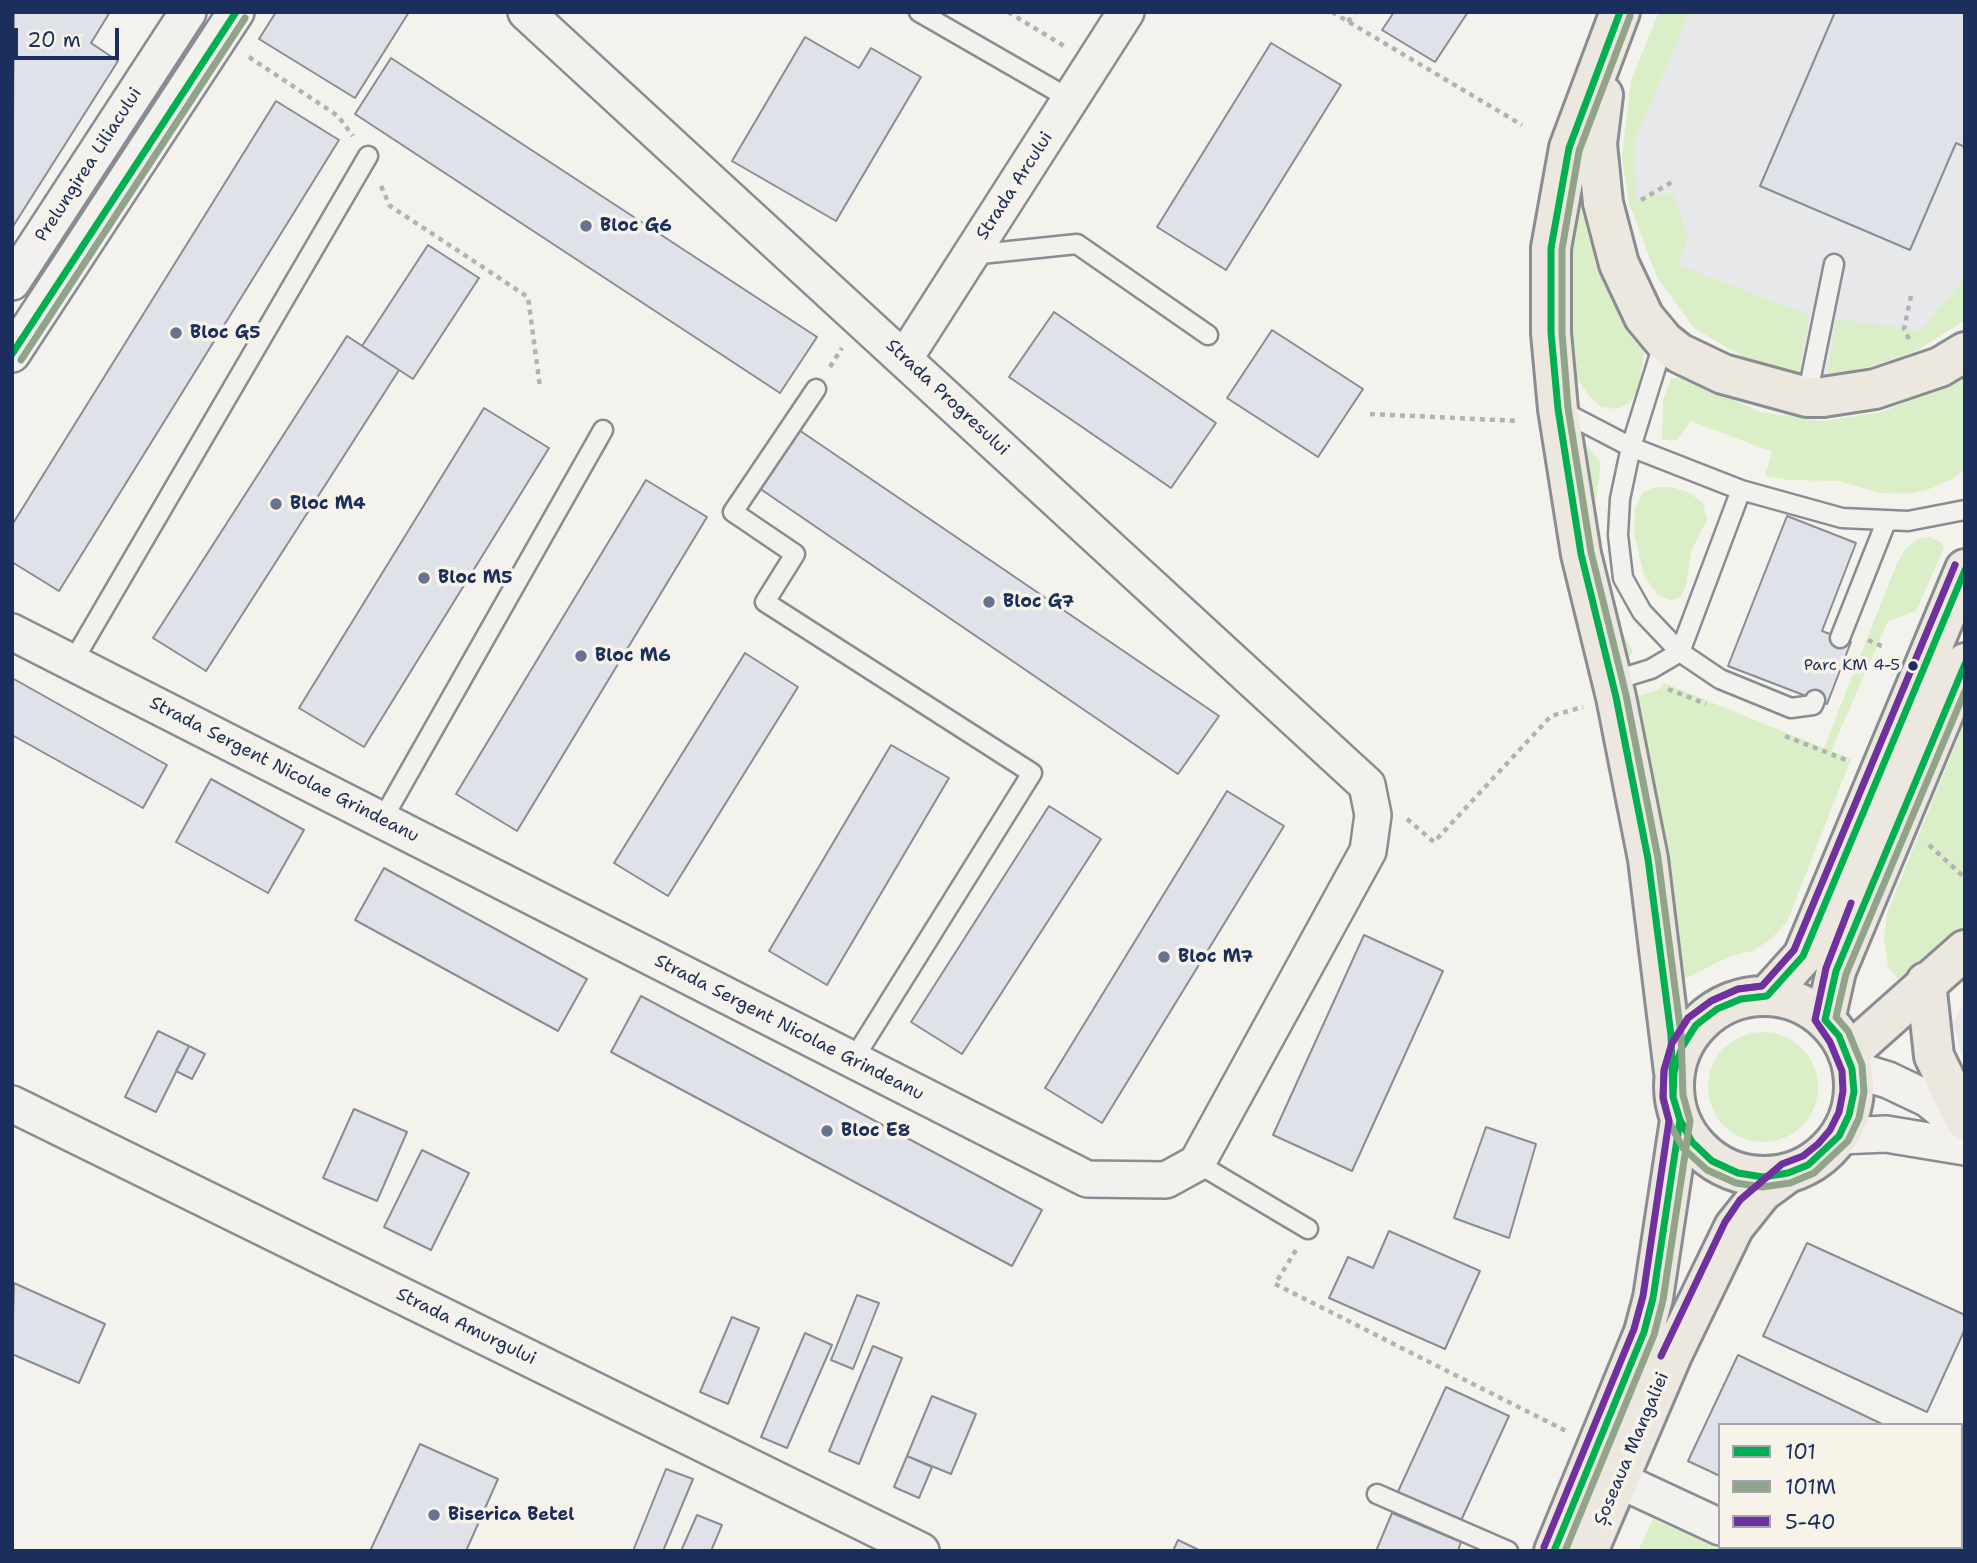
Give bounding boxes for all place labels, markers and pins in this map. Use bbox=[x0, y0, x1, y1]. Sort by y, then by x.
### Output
place label: Bloc G6 bbox=[600, 215, 672, 237]
marker: Bloc G6 bbox=[578, 218, 594, 234]
place label: Bloc G5 bbox=[190, 322, 260, 344]
marker: Bloc G5 bbox=[168, 325, 184, 341]
place label: Bloc M4 bbox=[290, 493, 366, 515]
marker: Bloc M4 bbox=[268, 496, 284, 512]
place label: Bloc M5 bbox=[438, 567, 513, 589]
marker: Bloc M5 bbox=[416, 570, 432, 586]
place label: Bloc G7 bbox=[1003, 591, 1074, 613]
marker: Bloc G7 bbox=[981, 594, 997, 610]
place label: Bloc M6 bbox=[595, 645, 671, 667]
marker: Bloc M6 bbox=[573, 648, 589, 664]
place label: Parc KM 4-5 bbox=[1804, 656, 1900, 676]
marker: Parc KM 4-5 bbox=[1906, 659, 1920, 673]
place label: Bloc M7 bbox=[1178, 946, 1253, 968]
marker: Bloc M7 bbox=[1156, 949, 1172, 965]
place label: Bloc E8 bbox=[841, 1120, 910, 1142]
marker: Bloc E8 bbox=[819, 1123, 835, 1139]
place label: Biserica Betel bbox=[448, 1504, 574, 1526]
marker: Biserica Betel bbox=[426, 1507, 442, 1523]

